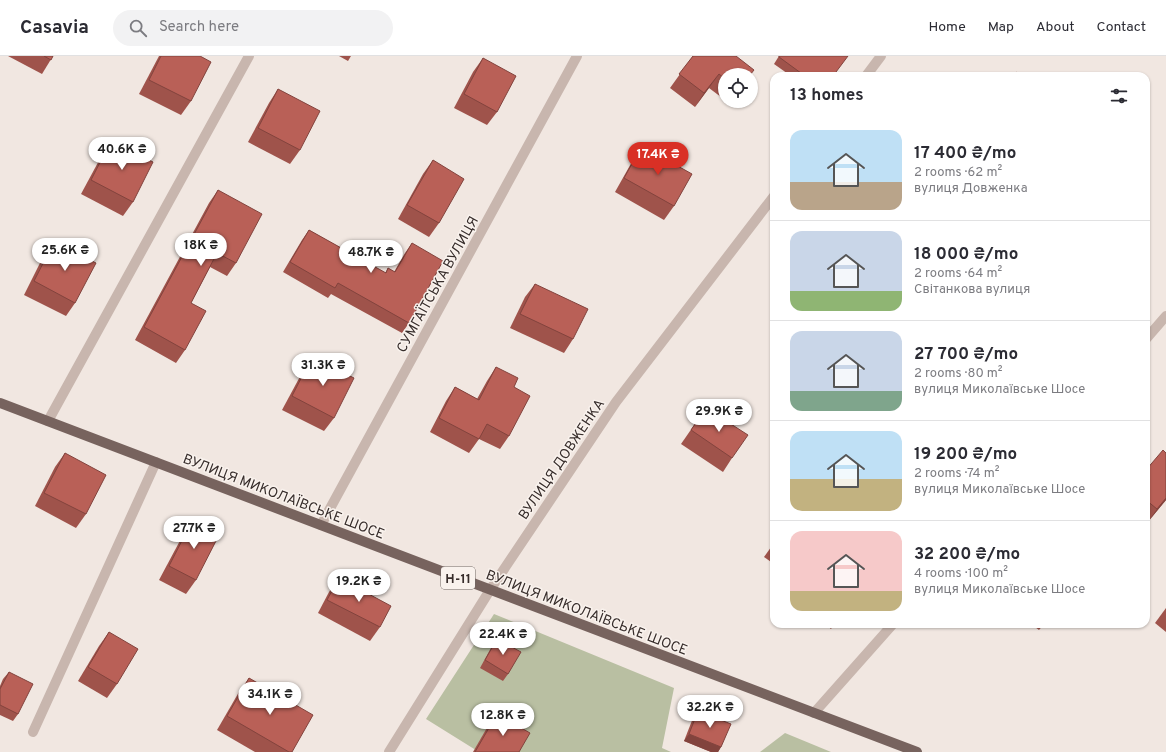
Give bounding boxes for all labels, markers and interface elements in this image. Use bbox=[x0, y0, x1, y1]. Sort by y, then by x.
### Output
search box bbox=[113, 10, 393, 46]
text: Casavia bbox=[20, 16, 89, 40]
icon: search bbox=[127, 17, 149, 39]
text: Search here bbox=[159, 18, 239, 37]
text: Home bbox=[929, 19, 966, 36]
text: Map bbox=[988, 19, 1014, 36]
text: About bbox=[1036, 19, 1075, 36]
text: Contact bbox=[1097, 19, 1146, 36]
map controls bbox=[718, 68, 758, 108]
button: locate bbox=[718, 68, 758, 108]
text: 13 homes bbox=[790, 85, 864, 107]
icon: filters bbox=[1108, 85, 1130, 107]
pin: 40.6K ₴ bbox=[85, 137, 159, 171]
text: 40.6K ₴ bbox=[97, 142, 147, 158]
pin: 17.4K ₴ bbox=[621, 142, 695, 176]
text: 17 400 ₴/mo bbox=[914, 143, 1016, 165]
icon: home bbox=[822, 146, 870, 194]
text: 17.4K ₴ bbox=[636, 147, 680, 163]
text: 2 rooms · 62 m² bbox=[914, 165, 1002, 181]
text: вулиця Довженка bbox=[914, 181, 1028, 197]
street label: СУМГАЇТСЬКА ВУЛИЦЯ bbox=[393, 213, 483, 356]
pin: 18K ₴ bbox=[173, 233, 229, 267]
pin: 25.6K ₴ bbox=[28, 238, 102, 272]
text: 18K ₴ bbox=[184, 238, 218, 254]
pin: 48.7K ₴ bbox=[334, 240, 408, 274]
text: 25.6K ₴ bbox=[41, 243, 89, 259]
text: 18 000 ₴/mo bbox=[914, 244, 1018, 266]
text: 48.7K ₴ bbox=[348, 245, 394, 261]
icon: home bbox=[822, 247, 870, 295]
text: 2 rooms · 64 m² bbox=[914, 266, 1002, 282]
text: Світанкова вулиця bbox=[914, 282, 1030, 298]
text: 27 700 ₴/mo bbox=[914, 344, 1018, 366]
icon: home bbox=[822, 347, 870, 395]
pin: 31.3K ₴ bbox=[286, 353, 360, 387]
text: 31.3K ₴ bbox=[301, 358, 345, 374]
text: 2 rooms · 80 m² bbox=[914, 366, 1003, 382]
text: вулиця Миколаївське Шосе bbox=[914, 382, 1085, 398]
street label: ВУЛИЦЯ ДОВЖЕНКА bbox=[516, 396, 609, 523]
pin: 29.9K ₴ bbox=[682, 399, 756, 433]
text: 29.9K ₴ bbox=[695, 404, 743, 420]
text: 19 200 ₴/mo bbox=[914, 444, 1017, 466]
icon: home bbox=[822, 447, 870, 495]
street label: ВУЛИЦЯ МИКОЛАЇВСЬКЕ ШОСЕ bbox=[180, 450, 387, 544]
text: 2 rooms · 74 m² bbox=[914, 466, 999, 482]
text: вулиця Миколаївське Шосе bbox=[914, 482, 1085, 498]
pin: 27.7K ₴ bbox=[157, 516, 231, 550]
text: 27.7K ₴ bbox=[172, 521, 216, 537]
text: 32 200 ₴/mo bbox=[914, 544, 1020, 566]
icon: home bbox=[822, 547, 870, 595]
street label: ВУЛИЦЯ МИКОЛАЇВСЬКЕ ШОСЕ bbox=[483, 566, 690, 660]
text: 4 rooms · 100 m² bbox=[914, 566, 1008, 582]
road number: Н-11 bbox=[441, 567, 475, 589]
pin: 19.2K ₴ bbox=[322, 569, 396, 603]
text: 19.2K ₴ bbox=[336, 574, 382, 590]
text: вулиця Миколаївське Шосе bbox=[914, 582, 1085, 598]
pin: 22.4K ₴ bbox=[466, 622, 540, 656]
text: 22.4K ₴ bbox=[479, 627, 527, 643]
pin: 34.1K ₴ bbox=[233, 682, 307, 716]
text: 34.1K ₴ bbox=[247, 687, 293, 703]
pin: 32.2K ₴ bbox=[673, 695, 747, 729]
text: 32.2K ₴ bbox=[686, 700, 734, 716]
pin: 12.8K ₴ bbox=[466, 703, 540, 737]
text: 12.8K ₴ bbox=[480, 708, 526, 724]

